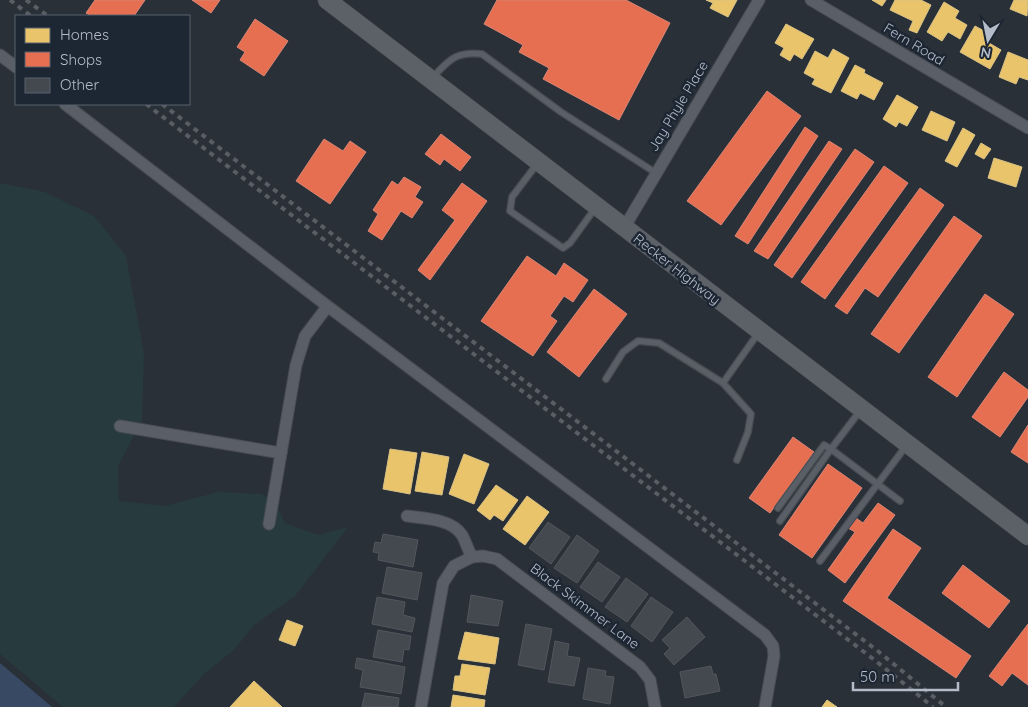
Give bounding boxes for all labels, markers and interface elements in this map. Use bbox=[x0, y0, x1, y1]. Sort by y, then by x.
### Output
legend bbox=[15, 15, 190, 105]
north arrow bbox=[963, 15, 1013, 65]
street label: Fern Road bbox=[880, 19, 948, 69]
text: Homes bbox=[60, 25, 109, 44]
text: N bbox=[979, 43, 992, 63]
text: Shops bbox=[60, 50, 102, 69]
street label: Jay Phyle Place bbox=[644, 57, 712, 155]
text: Other bbox=[60, 75, 100, 94]
street label: Recker Highway bbox=[630, 229, 724, 309]
street label: Black Skimmer Lane bbox=[527, 559, 643, 653]
scale bar bbox=[853, 660, 958, 692]
text: 50 m bbox=[860, 667, 895, 686]

